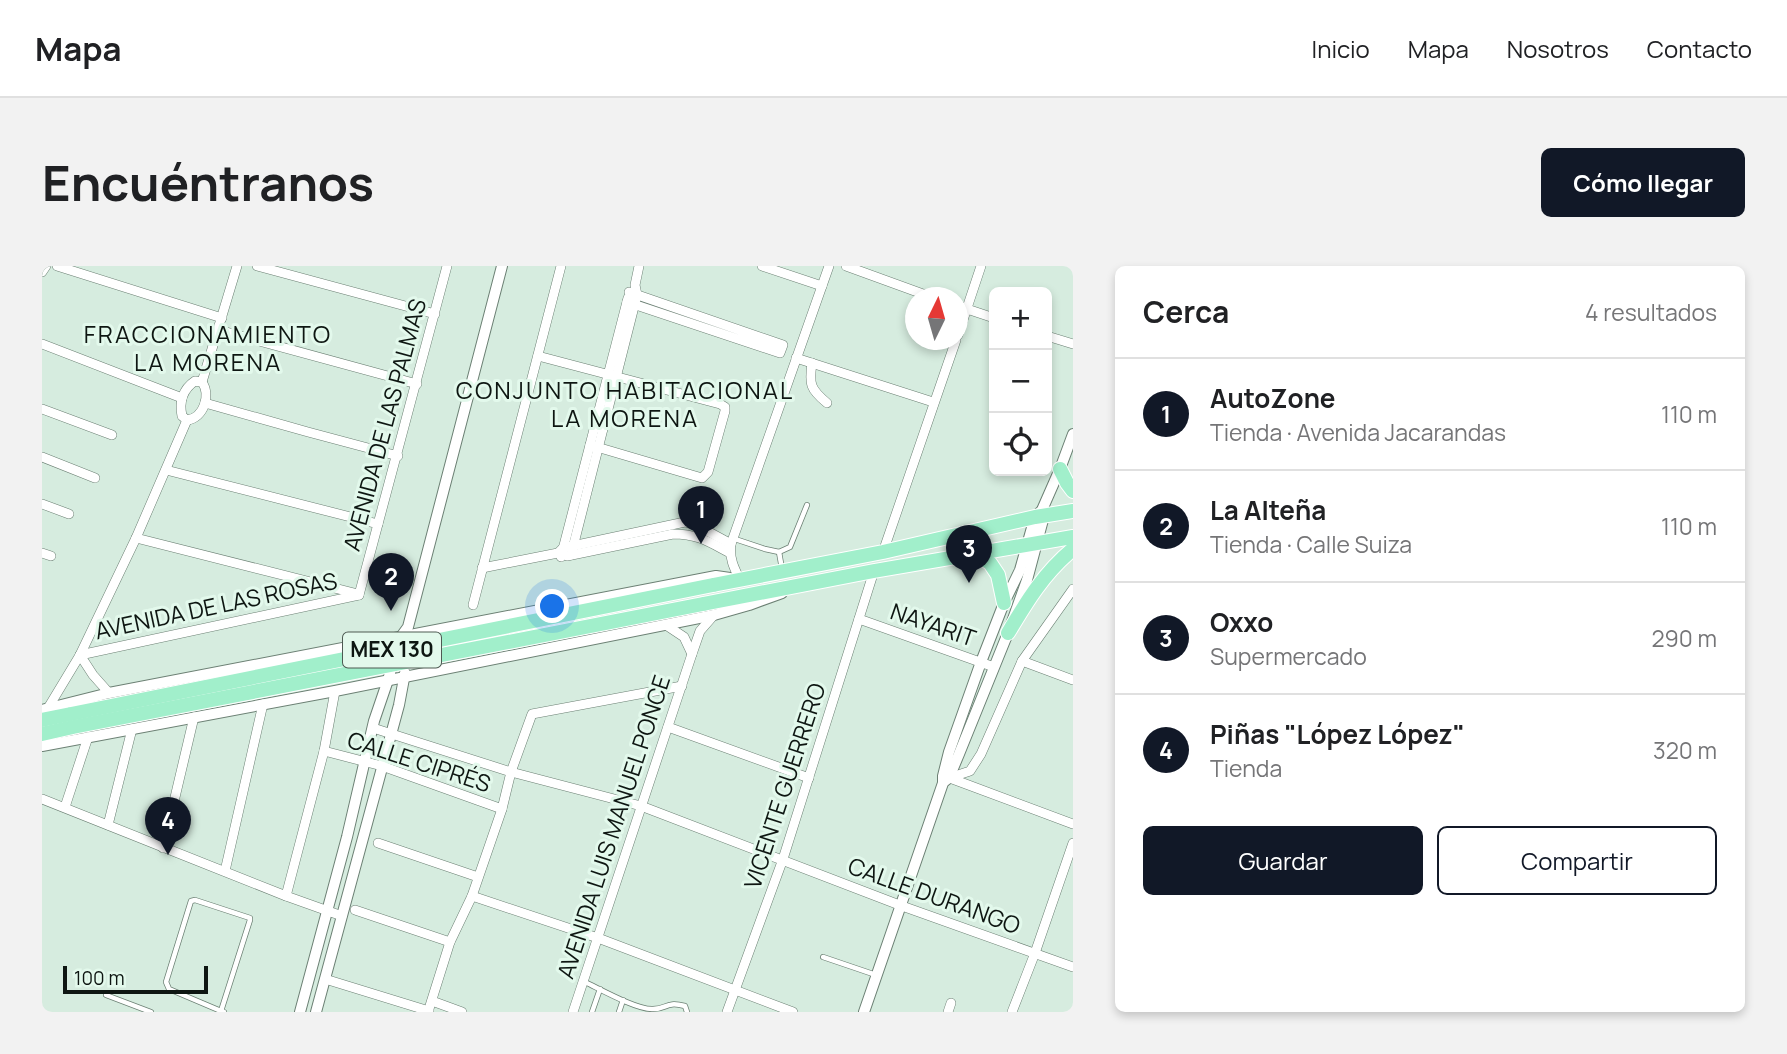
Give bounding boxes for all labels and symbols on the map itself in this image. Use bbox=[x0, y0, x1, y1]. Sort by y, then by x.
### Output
north arrow bbox=[905, 287, 968, 350]
street label: AVENIDA DE LAS PALMAS bbox=[335, 295, 433, 554]
district label: FRACCIONAMIENTO LA MORENA bbox=[84, 317, 332, 378]
district label: CONJUNTO HABITACIONAL LA MORENA bbox=[456, 373, 794, 434]
pin: 1 bbox=[678, 486, 724, 544]
pin: 3 bbox=[946, 525, 992, 583]
pin: 2 bbox=[368, 553, 414, 611]
street label: AVENIDA DE LAS ROSAS bbox=[92, 564, 340, 646]
your location bbox=[535, 589, 569, 623]
street label: NAYARIT bbox=[886, 595, 981, 654]
road number: MEX 130 bbox=[343, 632, 441, 668]
street label: AVENIDA LUIS MANUEL PONCE bbox=[549, 671, 677, 982]
street label: VICENTE GUERRERO bbox=[736, 679, 832, 893]
street label: CALLE CIPRÉS bbox=[344, 723, 495, 799]
pin: 4 bbox=[145, 797, 191, 855]
street label: CALLE DURANGO bbox=[844, 849, 1025, 941]
scale bar bbox=[63, 963, 208, 995]

